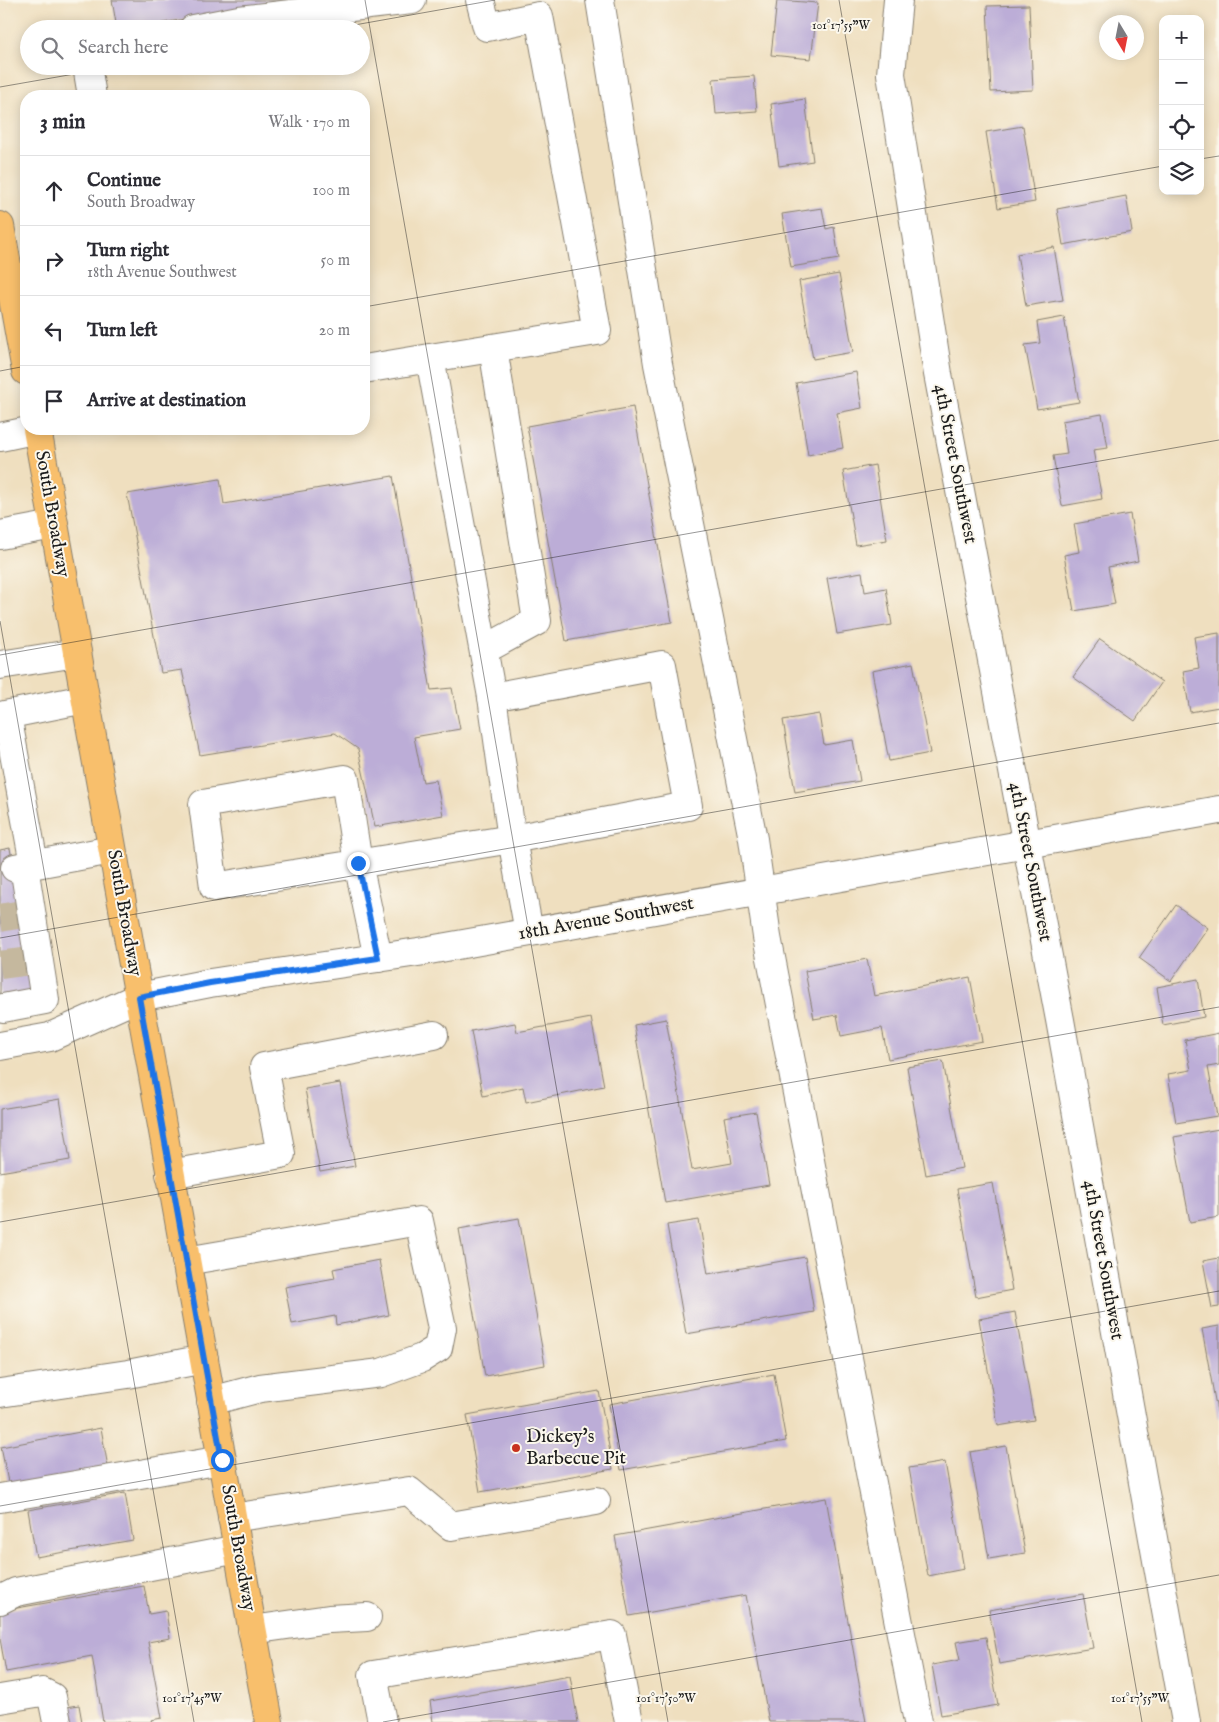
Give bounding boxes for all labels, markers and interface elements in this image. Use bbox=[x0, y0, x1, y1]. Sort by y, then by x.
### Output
north arrow bbox=[1099, 15, 1144, 60]
map controls bbox=[1159, 15, 1204, 195]
button: + bbox=[1159, 15, 1204, 60]
text: 101°17'55"W bbox=[812, 18, 871, 33]
search box bbox=[20, 20, 370, 75]
icon: search bbox=[38, 34, 66, 62]
text: Search here bbox=[78, 36, 169, 60]
button: − bbox=[1159, 60, 1204, 105]
button: locate bbox=[1159, 105, 1204, 150]
text: 3 min bbox=[40, 109, 85, 136]
text: Walk · 170 m bbox=[268, 113, 350, 133]
button: layers bbox=[1159, 150, 1204, 195]
text: Continue bbox=[87, 169, 161, 193]
icon: ahead bbox=[40, 177, 68, 205]
text: 100 m bbox=[313, 181, 350, 201]
text: South Broadway bbox=[87, 193, 195, 213]
text: Turn right bbox=[87, 239, 169, 263]
icon: right bbox=[40, 247, 68, 275]
text: 50 m bbox=[321, 251, 350, 271]
text: 18th Avenue Southwest bbox=[87, 263, 237, 283]
icon: left bbox=[40, 317, 68, 345]
text: Turn left bbox=[87, 319, 158, 343]
text: 20 m bbox=[319, 321, 350, 341]
street label: 4th Street Southwest bbox=[928, 382, 982, 546]
icon: arrive bbox=[40, 387, 68, 415]
text: Arrive at destination bbox=[87, 389, 246, 413]
street label: South Broadway bbox=[29, 449, 75, 580]
street label: 4th Street Southwest bbox=[1003, 780, 1057, 944]
street label: South Broadway bbox=[101, 848, 147, 979]
route end bbox=[347, 852, 370, 875]
street label: 18th Avenue Southwest bbox=[516, 892, 696, 946]
street label: 4th Street Southwest bbox=[1077, 1178, 1129, 1342]
place label: Dickey's Barbecue Pit bbox=[526, 1425, 627, 1471]
marker: Dickey's Barbecue Pit bbox=[510, 1442, 522, 1454]
route start bbox=[211, 1449, 234, 1472]
street label: South Broadway bbox=[215, 1483, 261, 1614]
text: 101°17'45"W bbox=[162, 1691, 222, 1706]
text: 101°17'50"W bbox=[636, 1691, 696, 1706]
text: 101°17'55"W bbox=[1111, 1691, 1170, 1706]

